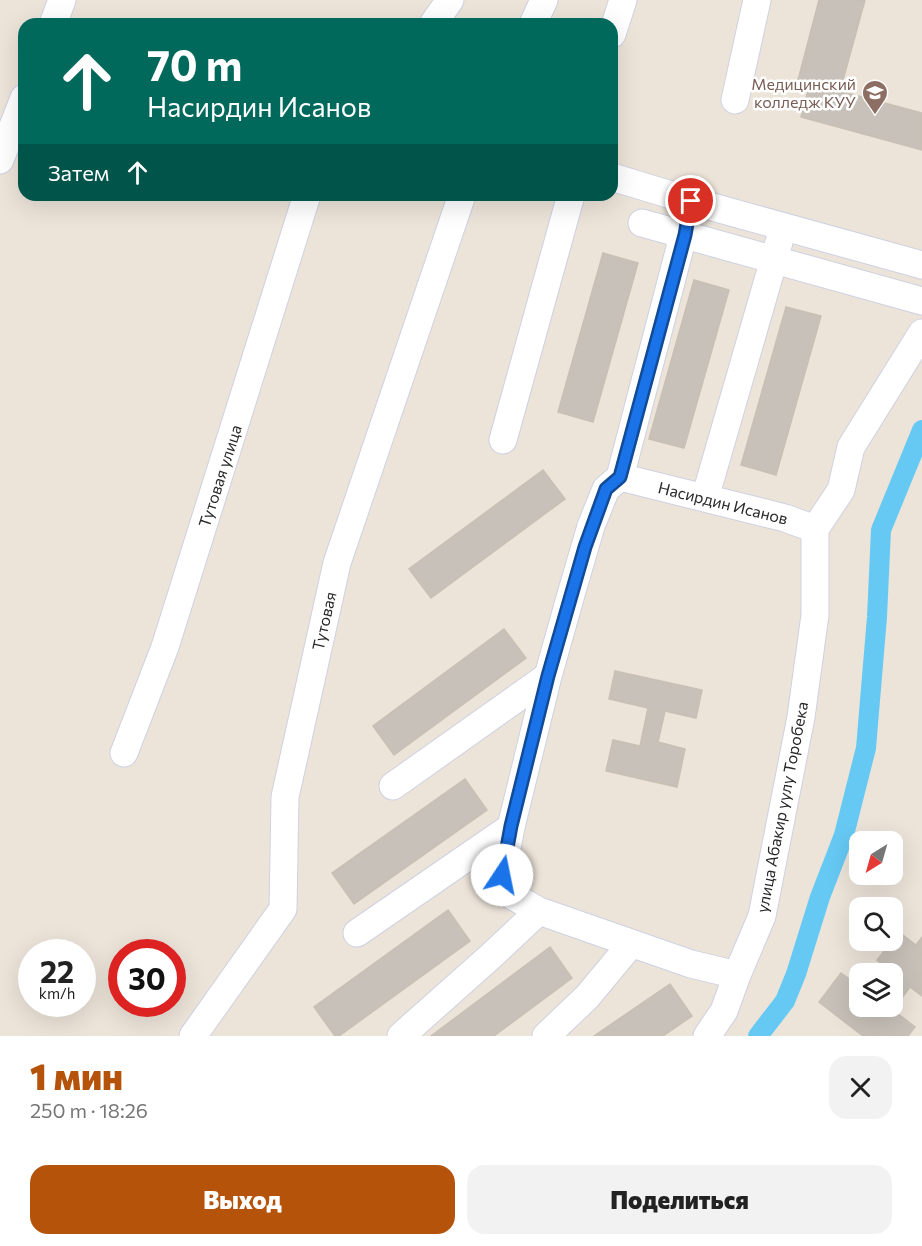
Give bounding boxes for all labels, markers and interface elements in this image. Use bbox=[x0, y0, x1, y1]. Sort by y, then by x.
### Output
text: 70 m bbox=[147, 38, 242, 90]
icon: ahead bbox=[48, 42, 126, 120]
place label: Медицинский колледж КУУ bbox=[751, 74, 856, 111]
school or university icon: Медицинский колледж КУУ bbox=[860, 78, 890, 116]
text: Насирдин Исанов bbox=[147, 90, 371, 123]
icon: ahead bbox=[121, 156, 154, 189]
text: Затем bbox=[48, 159, 109, 186]
pin bbox=[665, 175, 716, 226]
icon: arrive bbox=[674, 184, 707, 217]
street label: Тутовая улица bbox=[194, 422, 245, 529]
street label: Насирдин Исанов bbox=[656, 477, 790, 528]
street label: Тутовая bbox=[308, 590, 339, 652]
street label: улица Абакир уулу Торобека bbox=[752, 700, 811, 914]
north arrow bbox=[849, 831, 903, 885]
map controls bbox=[849, 831, 903, 1017]
position arrow bbox=[470, 843, 534, 907]
button: search bbox=[849, 897, 903, 951]
speed limit sign: 30 bbox=[108, 939, 186, 1017]
text: 22 bbox=[40, 952, 74, 989]
button: layers bbox=[849, 963, 903, 1017]
text: km/h bbox=[39, 984, 75, 1002]
text: 1 мин bbox=[30, 1053, 123, 1097]
button: close bbox=[829, 1056, 892, 1119]
text: 250 m · 18:26 bbox=[30, 1098, 148, 1122]
button: Выход bbox=[30, 1165, 455, 1234]
button: Поделиться bbox=[467, 1165, 892, 1234]

